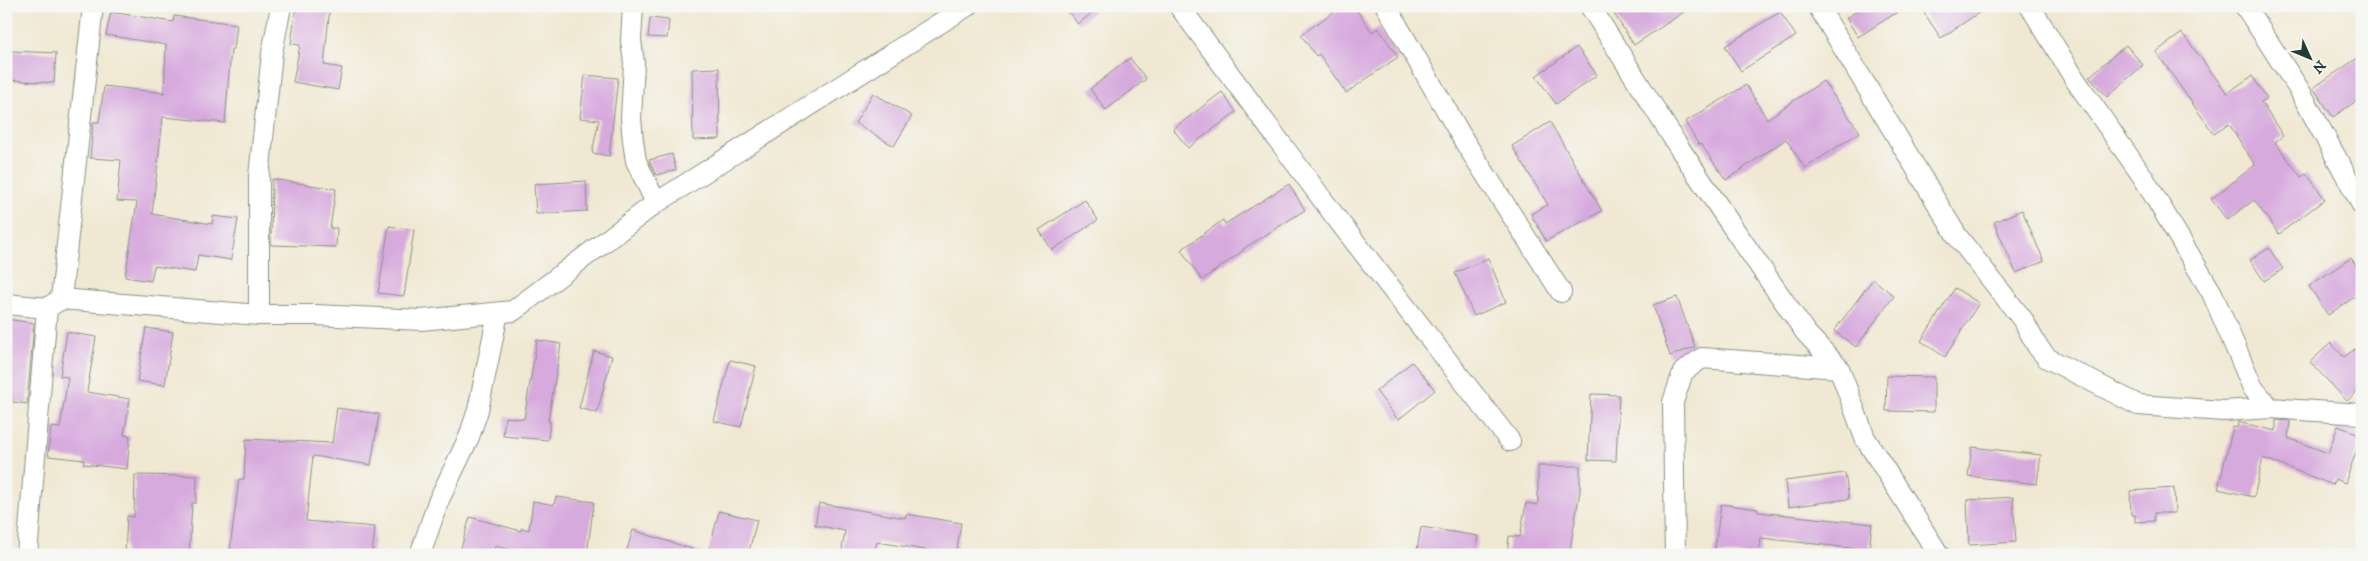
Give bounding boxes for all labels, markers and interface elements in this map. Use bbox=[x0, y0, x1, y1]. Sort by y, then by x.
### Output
north arrow bbox=[2286, 32, 2336, 82]
text: N bbox=[2308, 56, 2329, 77]

